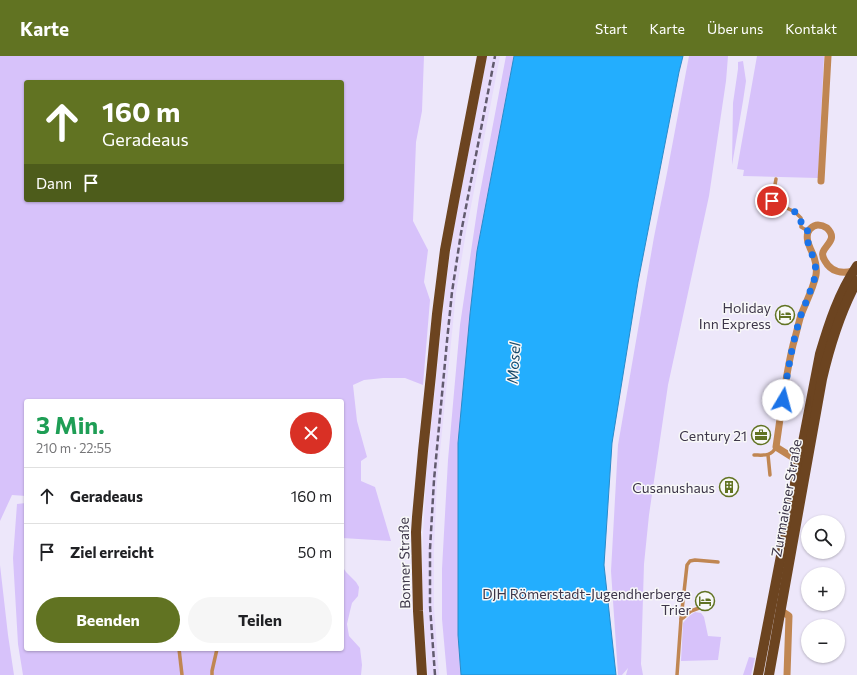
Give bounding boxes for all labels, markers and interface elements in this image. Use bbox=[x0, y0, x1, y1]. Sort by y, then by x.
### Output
text: Karte bbox=[20, 17, 69, 40]
text: Start bbox=[595, 20, 628, 37]
text: Karte bbox=[650, 20, 685, 37]
text: Über uns bbox=[707, 20, 763, 37]
text: Kontakt bbox=[785, 20, 837, 37]
text: 160 m bbox=[102, 94, 180, 128]
icon: ahead bbox=[36, 96, 88, 148]
text: Geradeaus bbox=[102, 128, 189, 150]
icon: arrive bbox=[80, 172, 102, 194]
text: Dann bbox=[36, 174, 72, 192]
pin bbox=[755, 184, 789, 218]
icon: arrive bbox=[761, 190, 783, 212]
place label: Holiday Inn Express bbox=[699, 299, 771, 332]
hotel icon: Holiday Inn Express bbox=[774, 304, 796, 326]
water label: Mosel bbox=[503, 340, 524, 384]
position arrow bbox=[762, 379, 804, 421]
text: 3 Min. bbox=[36, 410, 105, 439]
button: close bbox=[290, 412, 332, 454]
office icon: Century 21 bbox=[750, 424, 772, 446]
place label: Century 21 bbox=[679, 427, 747, 444]
street label: Zurmaiener Straße bbox=[767, 438, 805, 558]
text: 210 m · 22:55 bbox=[36, 440, 112, 456]
building icon: Cusanushaus bbox=[718, 476, 740, 498]
place label: Cusanushaus bbox=[632, 479, 715, 496]
icon: ahead bbox=[36, 485, 58, 507]
text: Geradeaus bbox=[70, 487, 143, 505]
text: 160 m bbox=[291, 487, 332, 505]
map controls bbox=[801, 515, 845, 663]
button: search bbox=[801, 515, 845, 559]
street label: Bonner Straße bbox=[395, 517, 413, 609]
icon: arrive bbox=[36, 541, 58, 563]
text: Ziel erreicht bbox=[70, 543, 154, 561]
text: 50 m bbox=[298, 543, 332, 561]
button: + bbox=[801, 567, 845, 611]
place label: DJH Römerstadt-Jugendherberge Trier bbox=[482, 585, 691, 618]
hotel icon: DJH Römerstadt-Jugendherberge Trier bbox=[694, 590, 716, 612]
button: Beenden bbox=[36, 597, 180, 643]
button: Teilen bbox=[188, 597, 332, 643]
button: − bbox=[801, 619, 845, 663]

